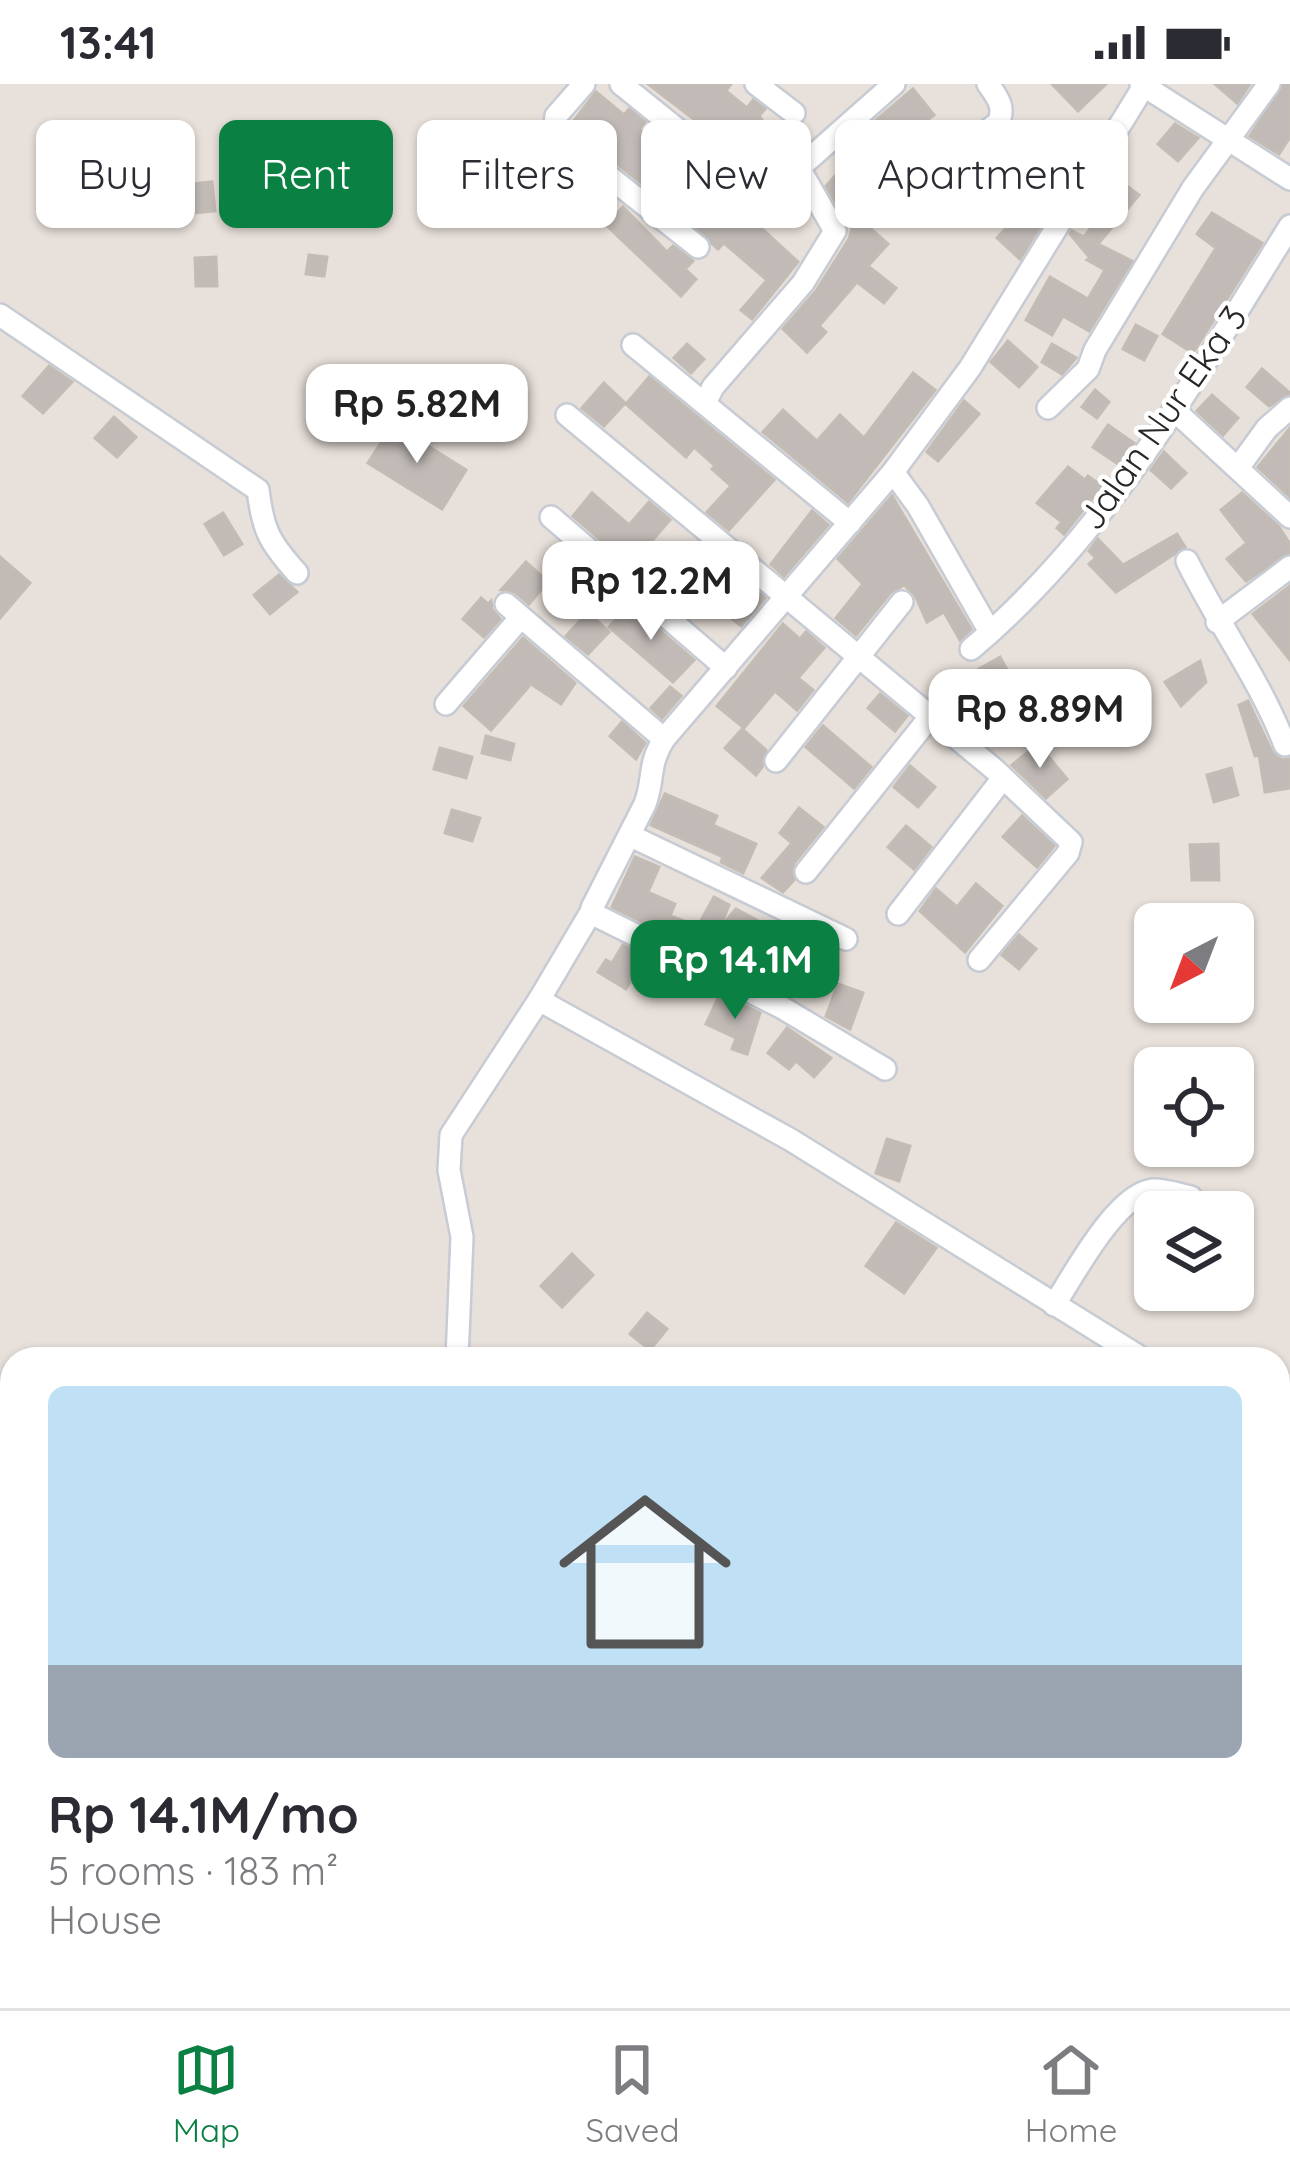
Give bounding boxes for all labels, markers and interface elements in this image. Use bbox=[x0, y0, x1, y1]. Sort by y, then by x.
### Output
text: 13:41 bbox=[60, 14, 157, 70]
chip: Buy bbox=[36, 120, 195, 228]
chip: Rent bbox=[219, 120, 393, 228]
chip: Filters bbox=[417, 120, 617, 228]
chip: New bbox=[641, 120, 811, 228]
chip: Apartment bbox=[835, 120, 1128, 228]
street label: Jalan Nur Eka 3 bbox=[1068, 296, 1256, 538]
pin: Rp 5.82M bbox=[293, 364, 541, 466]
text: Rp 5.82M bbox=[333, 378, 501, 427]
pin: Rp 12.2M bbox=[527, 541, 775, 643]
text: Rp 12.2M bbox=[569, 555, 733, 604]
pin: Rp 8.89M bbox=[916, 669, 1164, 771]
text: Rp 8.89M bbox=[956, 683, 1124, 732]
north arrow bbox=[1134, 903, 1254, 1023]
map controls bbox=[1134, 903, 1254, 1311]
pin: Rp 14.1M bbox=[611, 920, 859, 1022]
text: Rp 14.1M bbox=[657, 934, 813, 983]
button: locate bbox=[1134, 1047, 1254, 1167]
button: layers bbox=[1134, 1191, 1254, 1311]
icon: home bbox=[537, 1464, 753, 1680]
text: Rp 14.1M/mo bbox=[48, 1782, 359, 1846]
text: 5 rooms · 183 m² bbox=[48, 1846, 338, 1895]
text: House bbox=[48, 1895, 162, 1944]
tab: Map bbox=[173, 2037, 240, 2150]
tab: Saved bbox=[585, 2037, 679, 2150]
tab: Home bbox=[1025, 2037, 1117, 2150]

